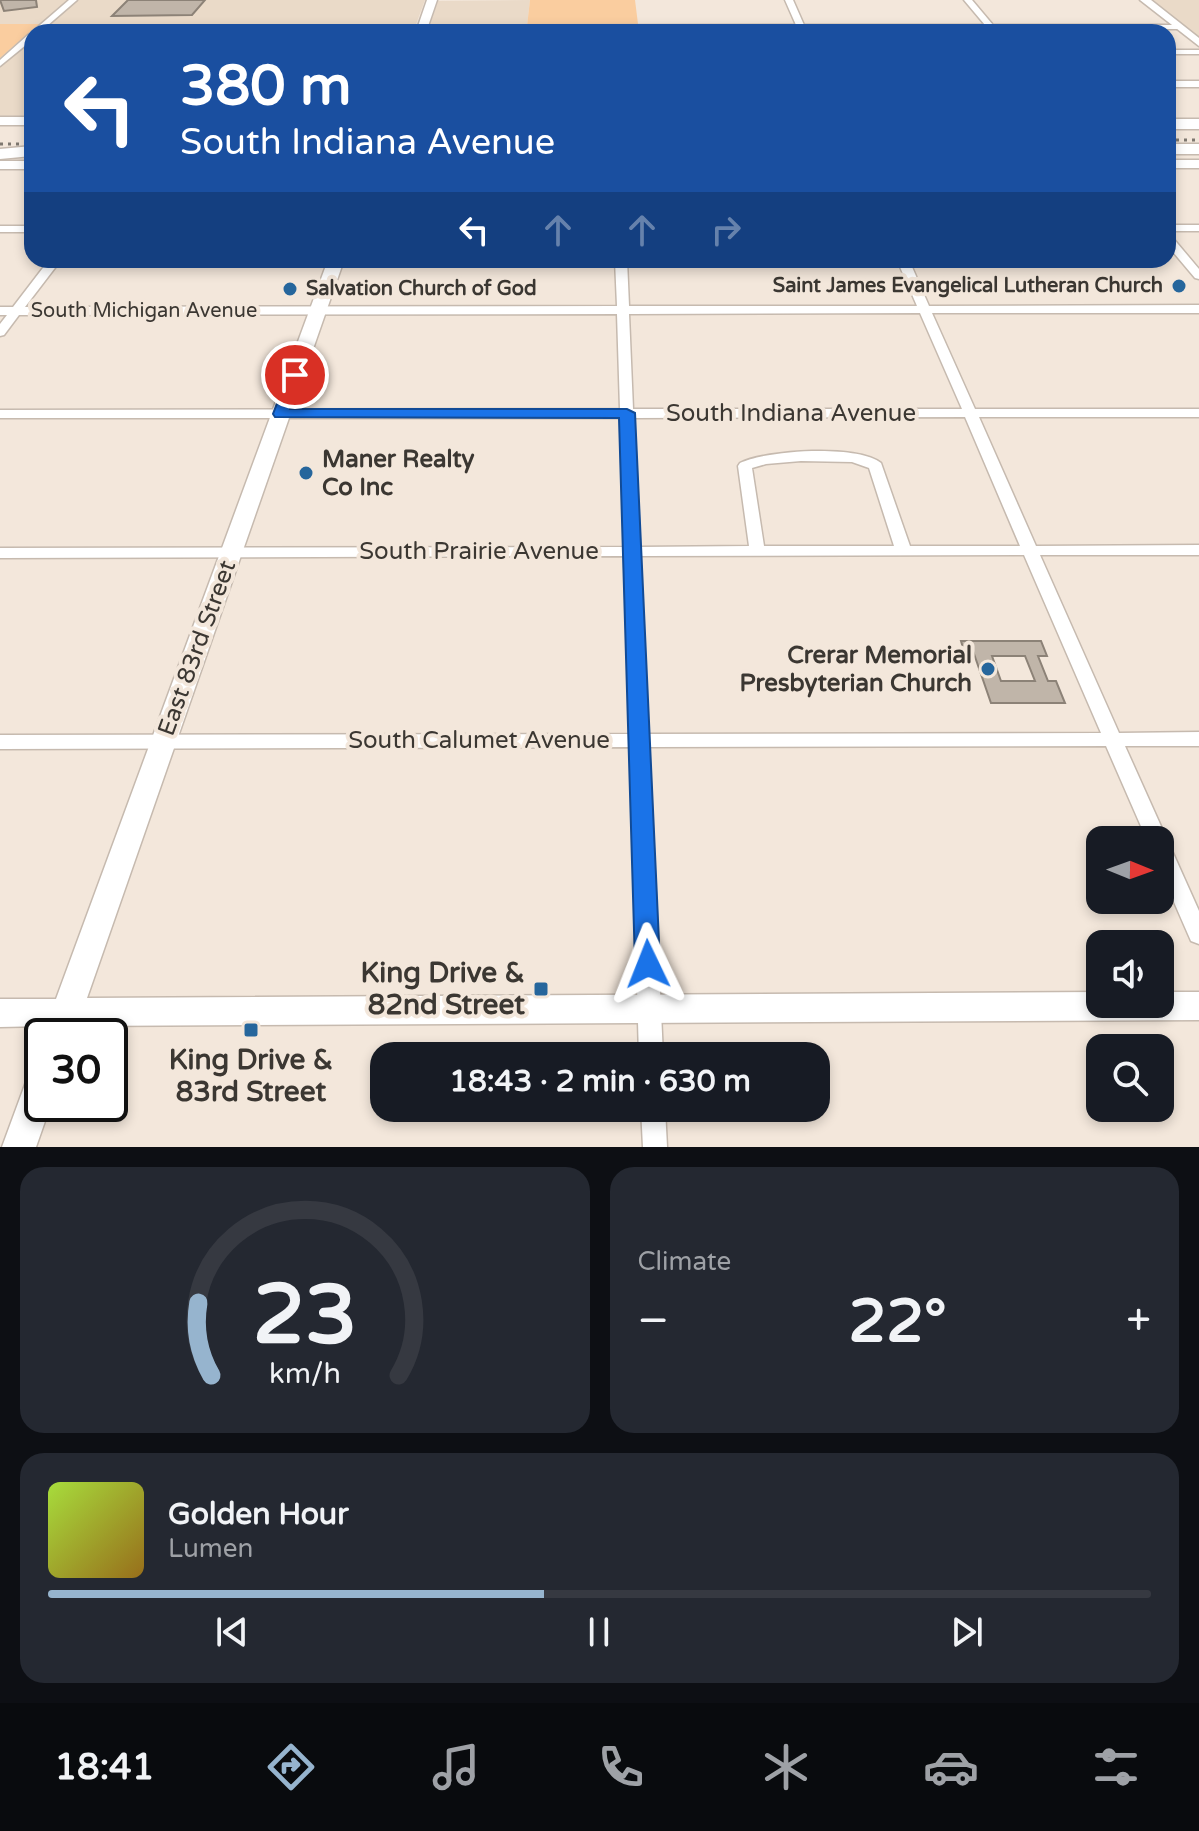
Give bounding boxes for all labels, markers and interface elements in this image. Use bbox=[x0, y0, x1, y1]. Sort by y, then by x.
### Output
text: 380 m bbox=[180, 53, 351, 120]
icon: left bbox=[48, 56, 152, 160]
text: South Indiana Avenue bbox=[180, 121, 555, 164]
icon: left bbox=[452, 208, 496, 252]
icon: ahead bbox=[536, 208, 580, 252]
icon: ahead bbox=[620, 208, 664, 252]
icon: right bbox=[704, 208, 748, 252]
place label: Saint James Evangelical Lutheran Church bbox=[773, 274, 1163, 298]
place label: Salvation Church of God bbox=[306, 277, 537, 301]
marker: Saint James Evangelical Lutheran Church bbox=[1170, 277, 1188, 295]
marker: Salvation Church of God bbox=[281, 280, 299, 298]
street label: South Michigan Avenue bbox=[31, 299, 257, 323]
pin bbox=[261, 341, 329, 409]
icon: arrive bbox=[273, 353, 317, 397]
street label: South Indiana Avenue bbox=[666, 399, 916, 428]
place label: Maner Realty Co Inc bbox=[322, 445, 474, 502]
marker: Maner Realty Co Inc bbox=[297, 464, 315, 482]
street label: South Prairie Avenue bbox=[359, 537, 599, 566]
street label: East 83rd Street bbox=[152, 556, 242, 740]
place label: Crerar Memorial Presbyterian Church bbox=[740, 641, 972, 698]
marker: Crerar Memorial Presbyterian Church bbox=[979, 660, 997, 678]
street label: South Calumet Avenue bbox=[348, 726, 610, 755]
north arrow bbox=[1086, 826, 1174, 914]
map controls bbox=[1086, 826, 1174, 1122]
position arrow bbox=[606, 922, 690, 1006]
button: sound bbox=[1086, 930, 1174, 1018]
place label: King Drive & 82nd Street bbox=[361, 956, 525, 1022]
marker: King Drive & 82nd Street bbox=[532, 980, 550, 998]
speed limit sign: 30 bbox=[24, 1018, 128, 1122]
marker: King Drive & 83rd Street bbox=[242, 1021, 260, 1039]
button: search bbox=[1086, 1034, 1174, 1122]
place label: King Drive & 83rd Street bbox=[169, 1043, 333, 1109]
text: 18:43 · 2 min · 630 m bbox=[449, 1063, 751, 1100]
text: Climate bbox=[638, 1246, 731, 1277]
text: 23 bbox=[253, 1266, 357, 1366]
text: 22° bbox=[849, 1286, 947, 1358]
text: − bbox=[638, 1295, 669, 1348]
text: + bbox=[1126, 1295, 1151, 1348]
text: km/h bbox=[269, 1357, 341, 1391]
text: Golden Hour bbox=[168, 1496, 349, 1533]
text: Lumen bbox=[168, 1533, 253, 1564]
icon: previous bbox=[210, 1610, 254, 1654]
icon: pause bbox=[577, 1610, 621, 1654]
icon: next bbox=[945, 1610, 989, 1654]
icon: directions bbox=[263, 1739, 319, 1795]
icon: music bbox=[428, 1739, 484, 1795]
icon: phone bbox=[593, 1739, 649, 1795]
icon: climate bbox=[758, 1739, 814, 1795]
icon: car bbox=[923, 1739, 979, 1795]
icon: filters bbox=[1088, 1739, 1144, 1795]
text: 18:41 bbox=[55, 1746, 154, 1789]

